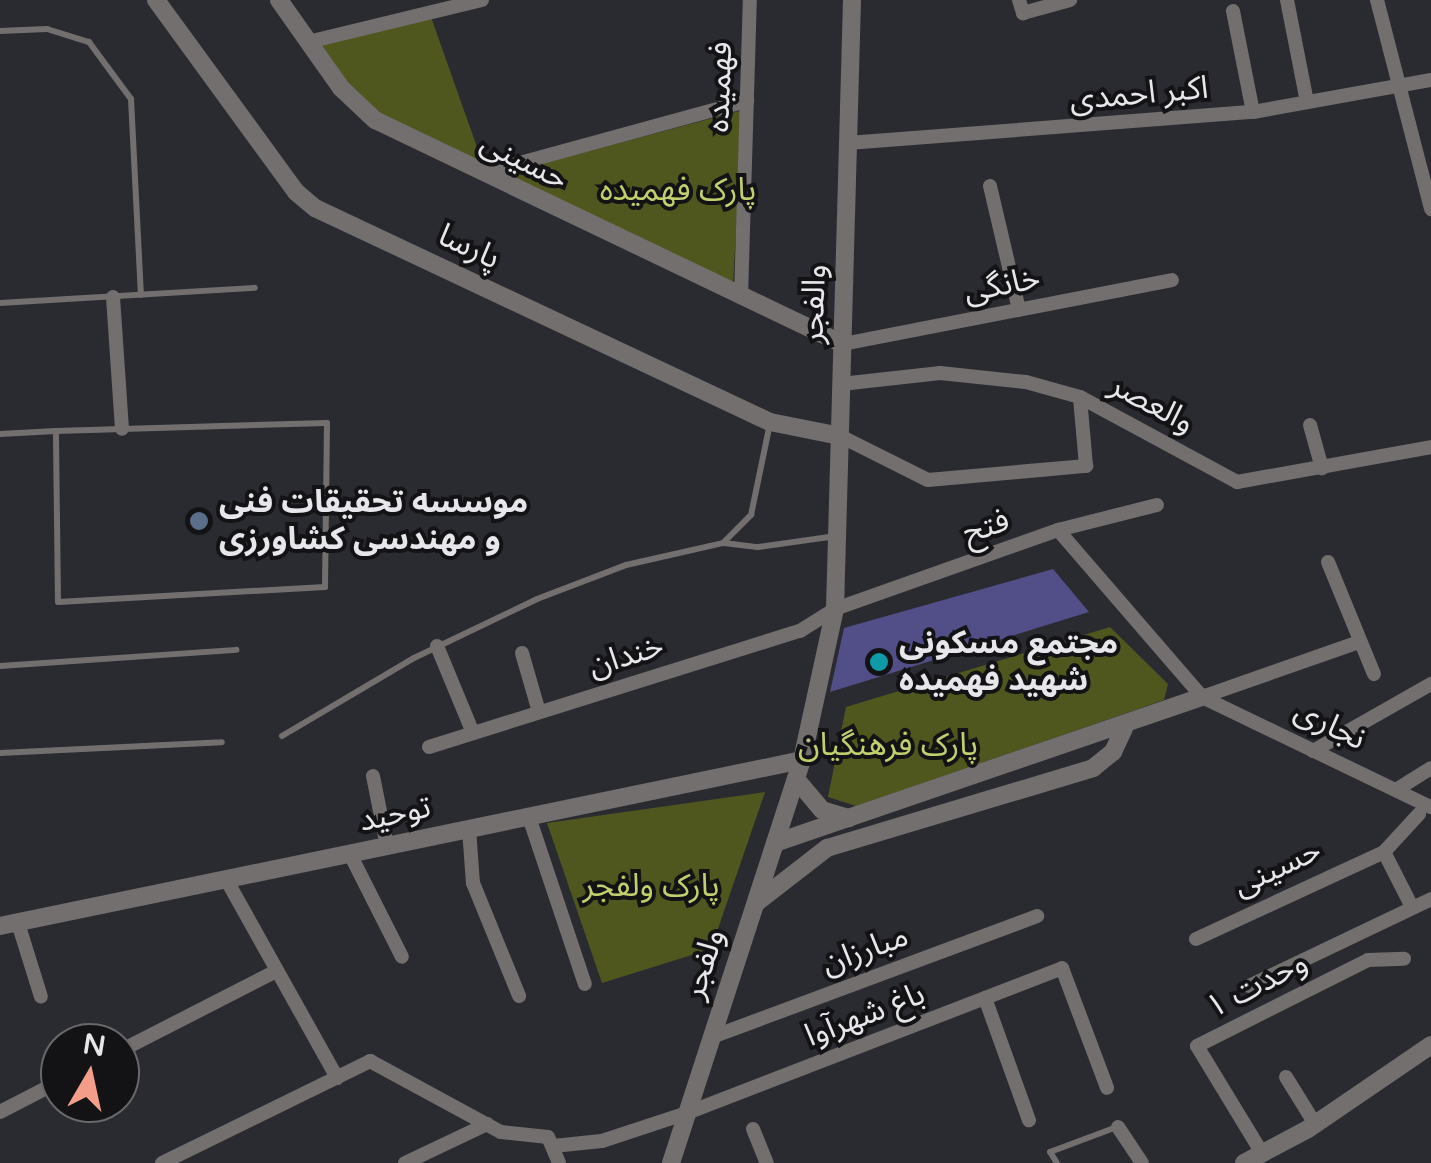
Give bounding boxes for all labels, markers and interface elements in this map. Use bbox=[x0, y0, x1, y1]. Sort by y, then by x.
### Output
street label: فهمیده bbox=[699, 41, 741, 133]
street label: اکبر احمدی bbox=[1068, 69, 1210, 119]
street label: حسینی bbox=[474, 123, 574, 199]
park label: پارک فهمیده bbox=[600, 171, 756, 209]
street label: پارسا bbox=[432, 216, 506, 278]
street label: خانگی bbox=[961, 259, 1043, 311]
street label: والفجر bbox=[793, 264, 835, 344]
street label: والعصر bbox=[1103, 366, 1201, 442]
place label: موسسه تحقیقات فنی و مهندسی کشاورزی bbox=[219, 484, 528, 559]
street label: فتح bbox=[957, 501, 1015, 553]
marker: موسسه تحقیقات فنی و مهندسی کشاورزی bbox=[188, 510, 210, 532]
place label: مجتمع مسکونی شهید فهمیده bbox=[899, 625, 1118, 700]
street label: خندان bbox=[584, 626, 668, 686]
marker: مجتمع مسکونی شهید فهمیده bbox=[868, 651, 890, 673]
street label: نجاری bbox=[1288, 691, 1372, 759]
park label: پارک فرهنگیان bbox=[798, 726, 978, 764]
street label: توحید bbox=[356, 788, 434, 840]
street label: حسینی bbox=[1227, 831, 1327, 905]
park label: پارک ولفجر bbox=[582, 867, 720, 905]
street label: مبارزان bbox=[816, 917, 914, 983]
street label: ولفجر bbox=[675, 924, 733, 1004]
street label: وحدت ۱ bbox=[1200, 943, 1314, 1027]
street label: باغ شهرآوا bbox=[800, 975, 930, 1055]
north arrow bbox=[40, 1023, 140, 1123]
text: N bbox=[81, 1027, 108, 1064]

